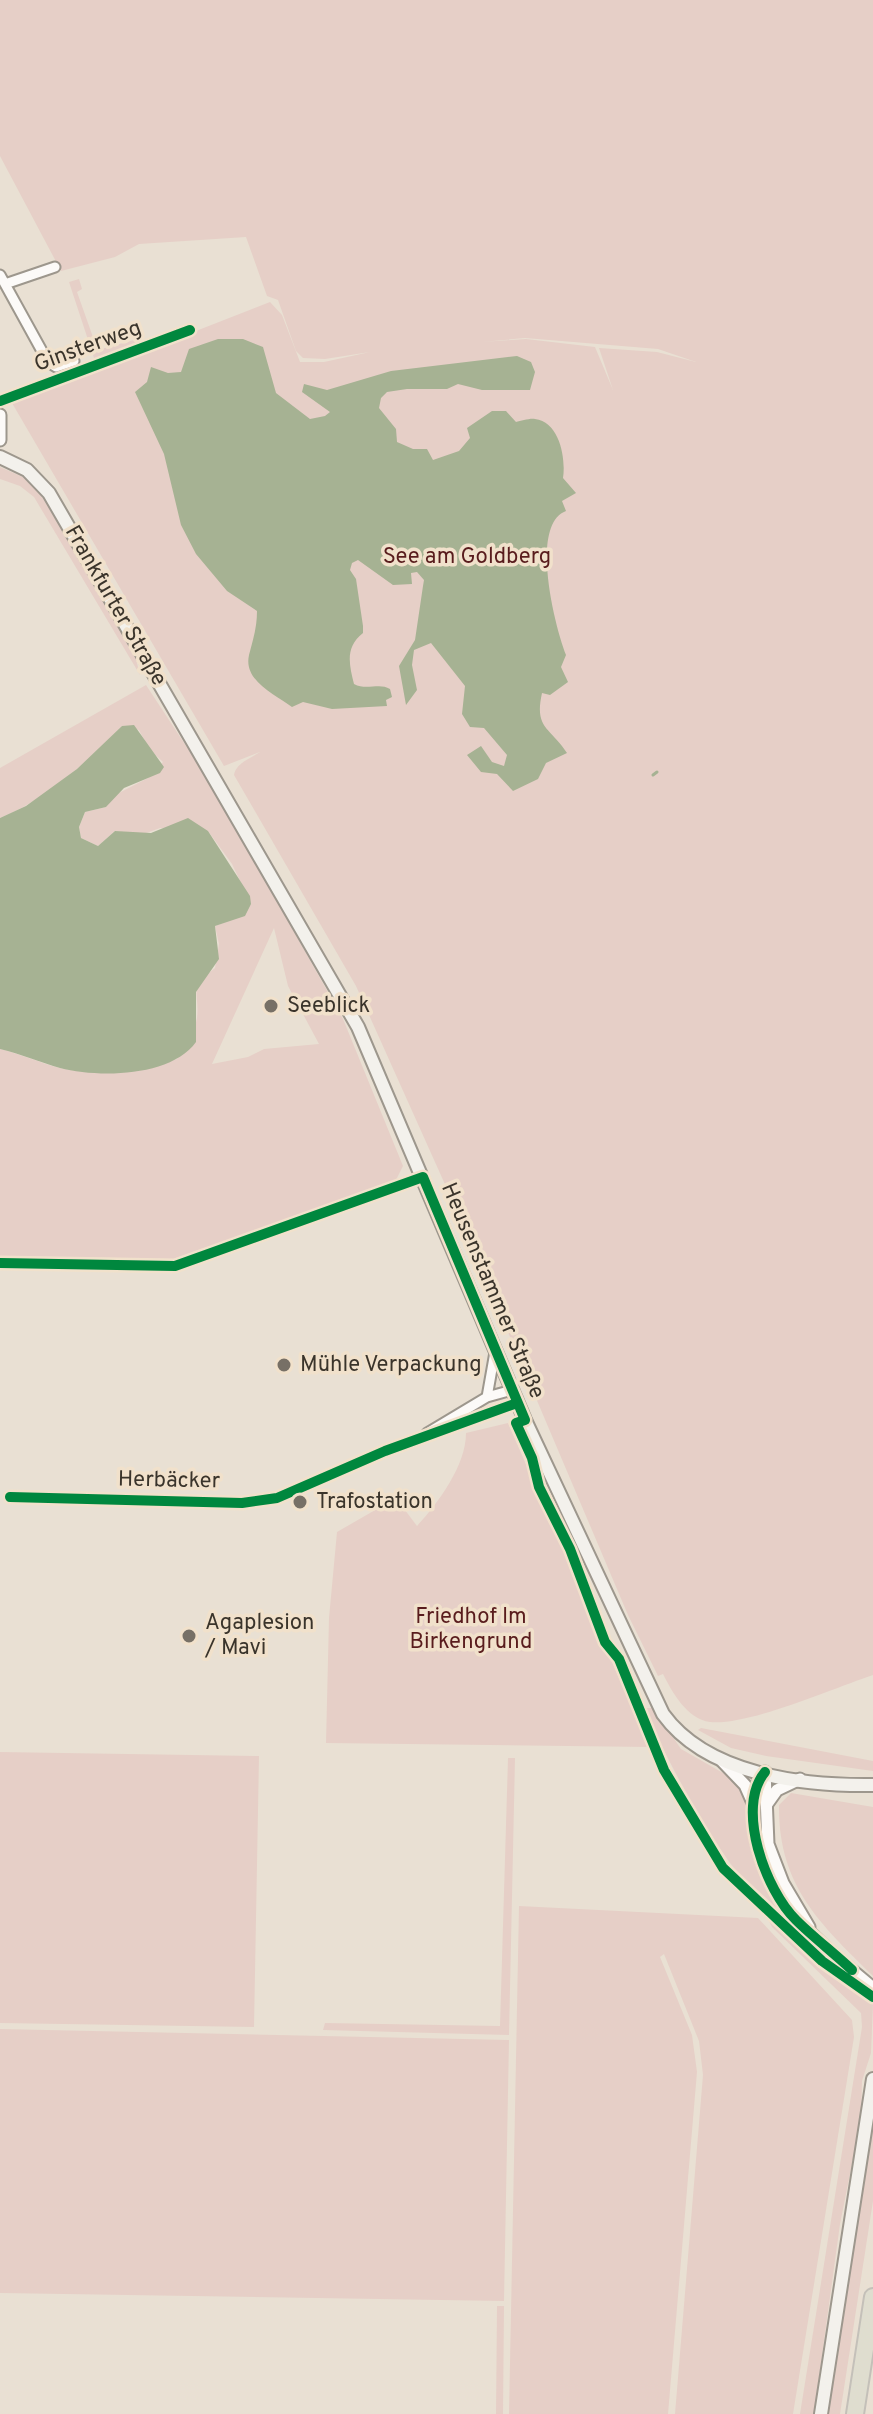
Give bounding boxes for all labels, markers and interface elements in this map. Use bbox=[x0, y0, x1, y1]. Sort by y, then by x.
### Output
street label: Ginsterweg bbox=[31, 315, 145, 379]
street label: Frankfurter Straße bbox=[58, 521, 172, 691]
park label: See am Goldberg bbox=[383, 544, 551, 571]
place label: Seeblick bbox=[287, 993, 370, 1020]
marker: Seeblick bbox=[262, 997, 280, 1015]
street label: Heusenstammer Straße bbox=[434, 1179, 550, 1403]
place label: Mühle Verpackung bbox=[300, 1352, 482, 1379]
marker: Mühle Verpackung bbox=[275, 1356, 293, 1374]
street label: Herbäcker bbox=[118, 1467, 221, 1495]
place label: Trafostation bbox=[316, 1489, 433, 1516]
marker: Trafostation bbox=[291, 1493, 309, 1511]
park label: Friedhof Im Birkengrund bbox=[410, 1604, 532, 1656]
place label: Agaplesion / Mavi bbox=[204, 1610, 314, 1662]
marker: Agaplesion / Mavi bbox=[180, 1627, 198, 1645]

